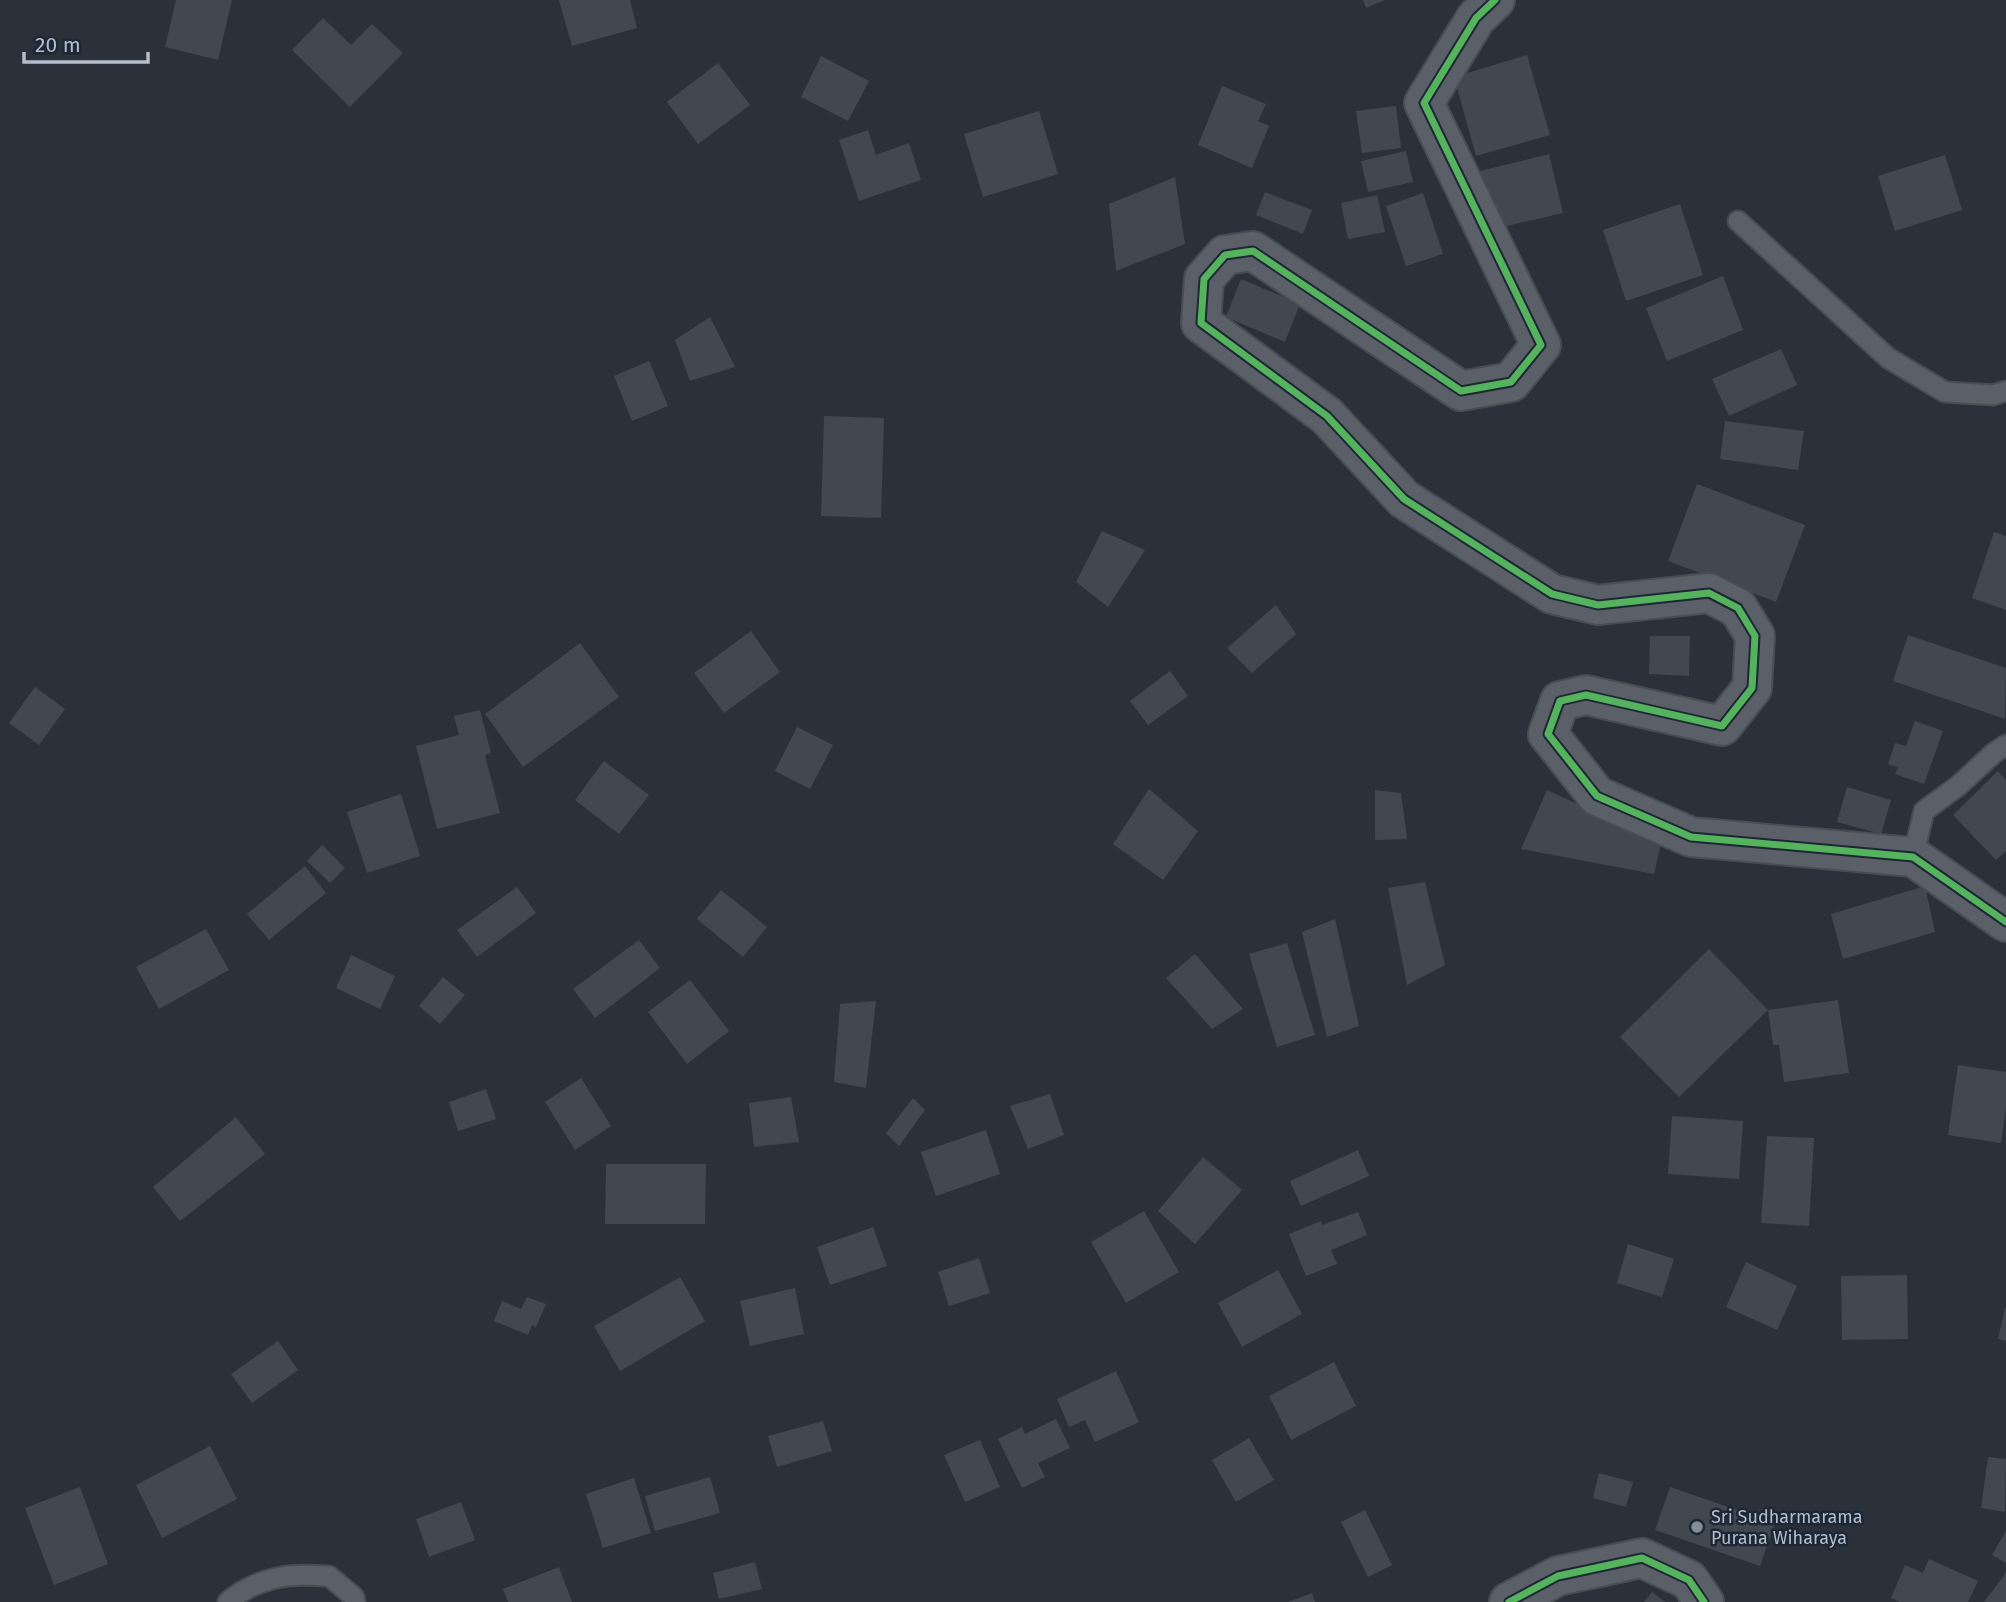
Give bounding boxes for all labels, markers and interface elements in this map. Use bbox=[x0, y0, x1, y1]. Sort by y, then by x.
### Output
scale bar bbox=[24, 21, 149, 65]
text: 20 m bbox=[35, 32, 81, 58]
place label: Sri Sudharmarama Purana Wiharaya bbox=[1711, 1506, 1863, 1549]
marker: Sri Sudharmarama Purana Wiharaya bbox=[1689, 1519, 1705, 1535]

